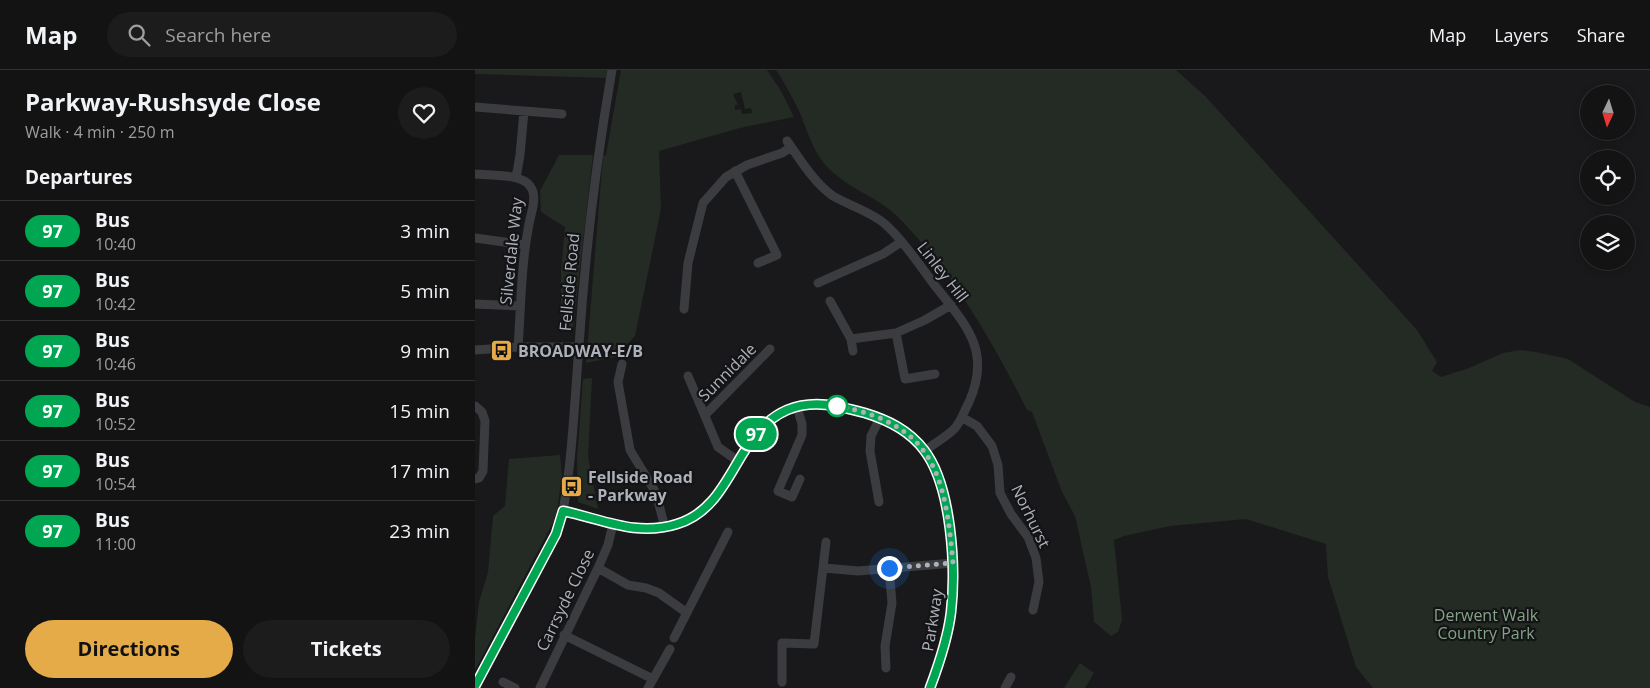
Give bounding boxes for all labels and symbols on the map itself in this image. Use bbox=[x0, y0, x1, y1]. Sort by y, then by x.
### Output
north arrow bbox=[1580, 85, 1635, 140]
street label: Silverdale Way bbox=[494, 195, 528, 306]
street label: Fellside Road bbox=[554, 232, 584, 332]
street label: Linley Hill bbox=[912, 237, 974, 307]
street label: Sunnidale bbox=[693, 338, 761, 406]
bus stop icon: BROADWAY-E/B bbox=[490, 339, 514, 363]
place label: BROADWAY-E/B bbox=[518, 340, 643, 362]
unlabelled marker bbox=[826, 395, 848, 417]
line badge: 97 bbox=[733, 418, 779, 450]
place label: Fellside Road - Parkway bbox=[588, 466, 693, 506]
bus stop icon: Fellside Road - Parkway bbox=[560, 474, 584, 498]
street label: Norhurst bbox=[1006, 481, 1056, 552]
street label: Carrsyde Close bbox=[531, 545, 599, 655]
your location bbox=[877, 556, 902, 581]
street label: Parkway bbox=[916, 586, 948, 653]
park label: Derwent Walk Country Park bbox=[1434, 604, 1539, 644]

